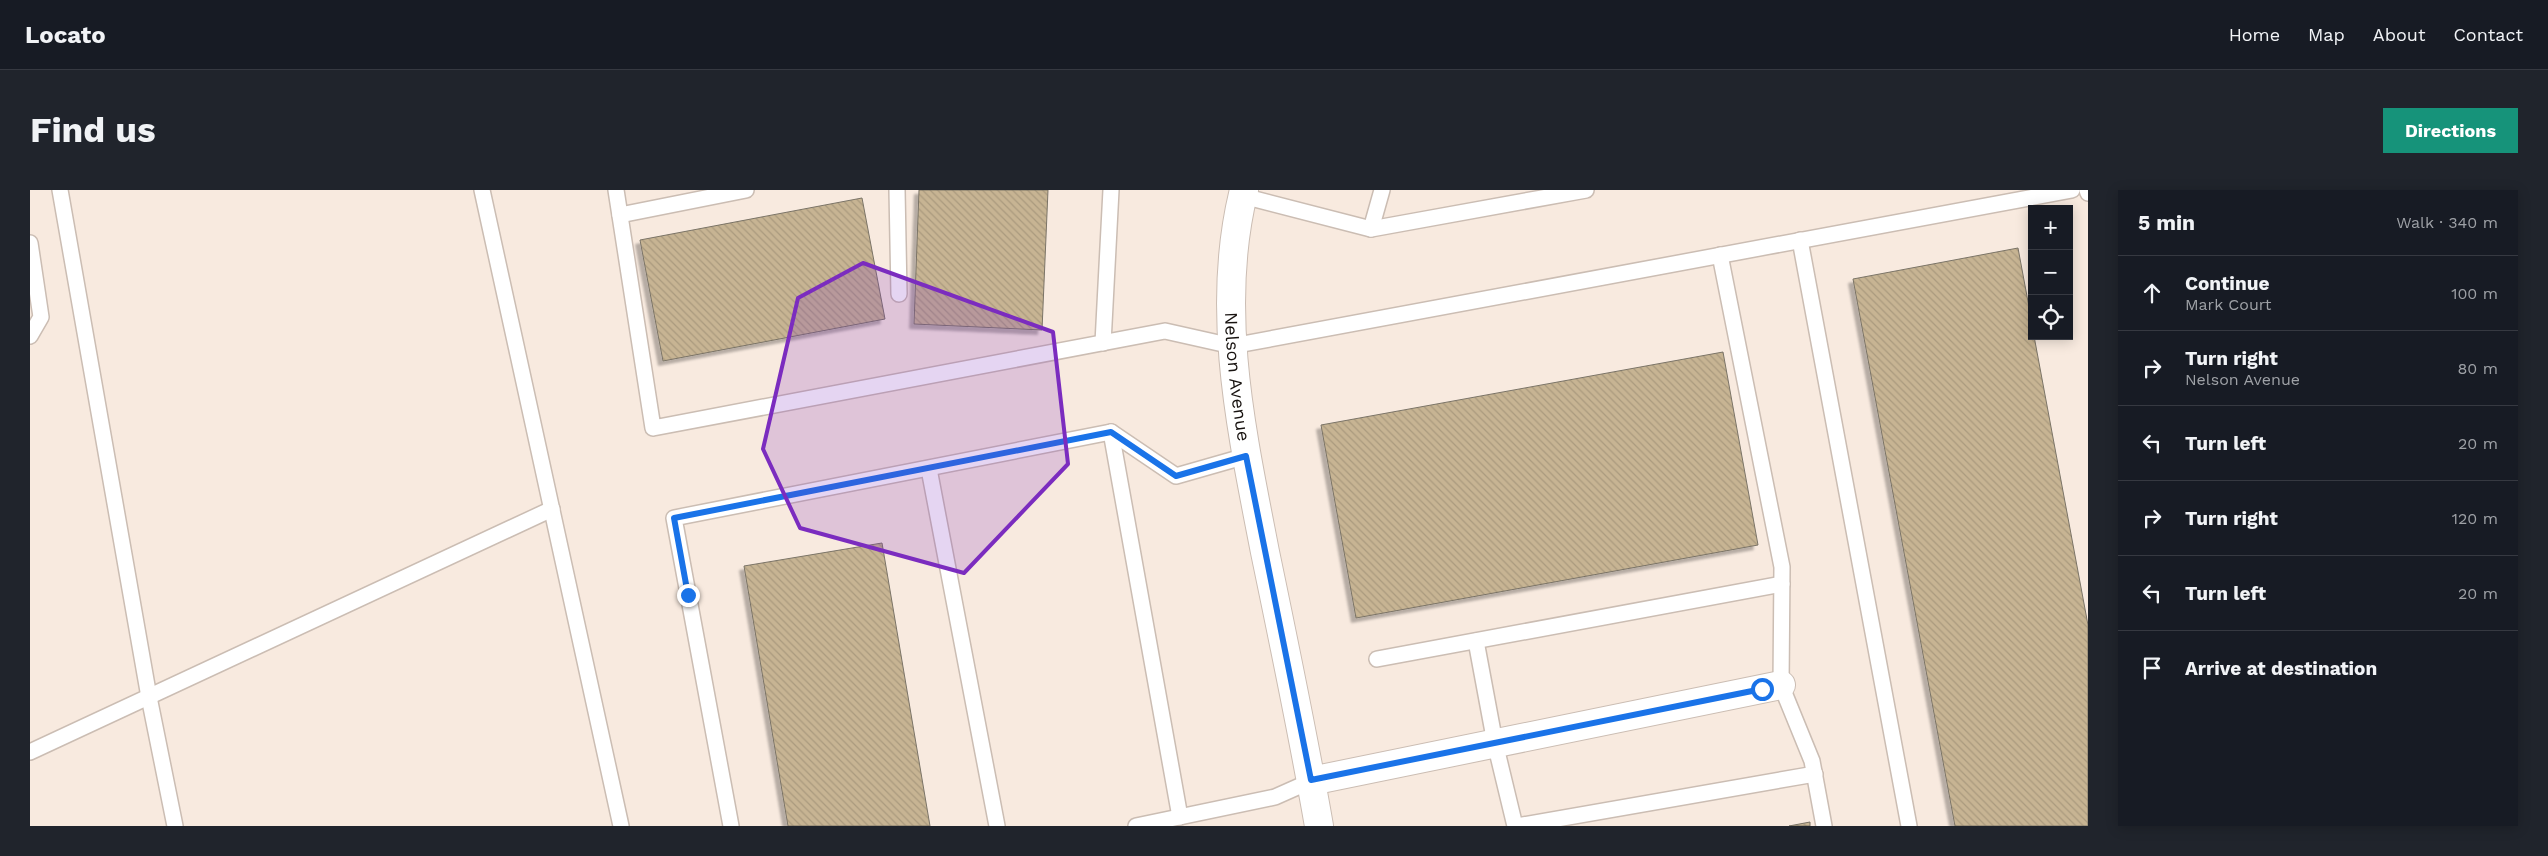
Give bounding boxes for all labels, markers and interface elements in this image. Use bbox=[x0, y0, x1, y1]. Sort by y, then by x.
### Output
text: Locato bbox=[25, 21, 106, 49]
text: Home bbox=[2229, 24, 2280, 45]
text: Map bbox=[2308, 24, 2345, 45]
text: About bbox=[2373, 24, 2425, 45]
text: Contact bbox=[2453, 24, 2523, 45]
button: Directions bbox=[2383, 108, 2518, 153]
text: Find us bbox=[30, 109, 156, 151]
map controls bbox=[2028, 205, 2073, 340]
button: + bbox=[2028, 205, 2073, 250]
text: 5 min bbox=[2138, 210, 2195, 235]
text: Walk · 340 m bbox=[2396, 213, 2498, 232]
button: − bbox=[2028, 250, 2073, 295]
text: Continue bbox=[2185, 272, 2269, 295]
icon: ahead bbox=[2138, 279, 2166, 307]
text: 100 m bbox=[2451, 284, 2498, 303]
button: locate bbox=[2028, 295, 2073, 340]
text: Mark Court bbox=[2185, 295, 2272, 314]
street label: Nelson Avenue bbox=[1221, 312, 1255, 443]
text: Turn right bbox=[2185, 347, 2278, 370]
icon: right bbox=[2138, 354, 2166, 382]
text: 80 m bbox=[2457, 359, 2498, 378]
text: Nelson Avenue bbox=[2185, 370, 2300, 389]
icon: left bbox=[2138, 429, 2166, 457]
text: Turn left bbox=[2185, 432, 2266, 455]
text: 20 m bbox=[2458, 434, 2498, 453]
icon: right bbox=[2138, 504, 2166, 532]
text: Turn right bbox=[2185, 507, 2278, 530]
text: 120 m bbox=[2452, 509, 2498, 528]
icon: left bbox=[2138, 579, 2166, 607]
text: Turn left bbox=[2185, 582, 2266, 605]
route end bbox=[677, 584, 700, 607]
text: 20 m bbox=[2458, 584, 2498, 603]
icon: arrive bbox=[2138, 654, 2166, 682]
text: Arrive at destination bbox=[2185, 657, 2377, 680]
route start bbox=[1751, 678, 1774, 701]

